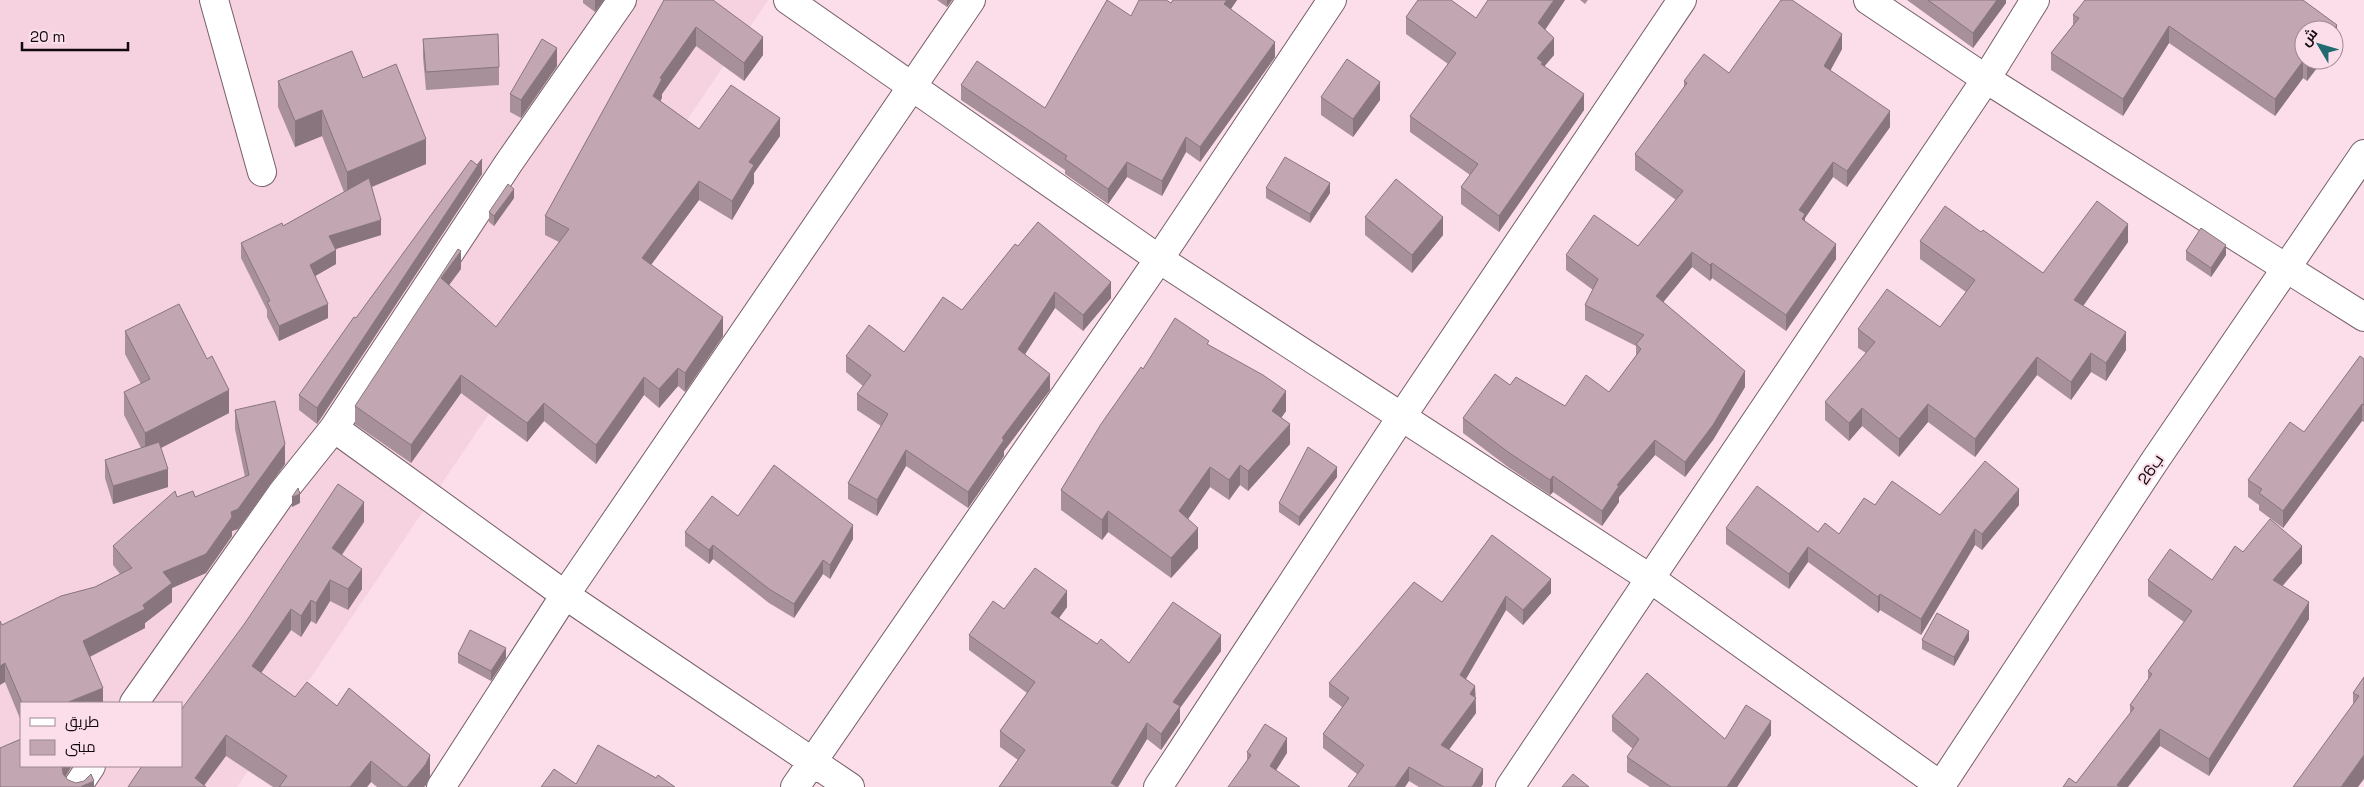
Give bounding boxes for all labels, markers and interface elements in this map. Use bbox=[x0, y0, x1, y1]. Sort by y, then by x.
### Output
scale bar bbox=[22, 20, 129, 52]
north arrow bbox=[2294, 20, 2344, 70]
text: ش bbox=[2296, 24, 2321, 50]
text: 20 m bbox=[30, 27, 65, 46]
street label: 26ب bbox=[2133, 450, 2168, 488]
legend bbox=[20, 702, 182, 767]
text: طريق bbox=[65, 712, 99, 732]
text: مبنى bbox=[65, 737, 96, 757]

